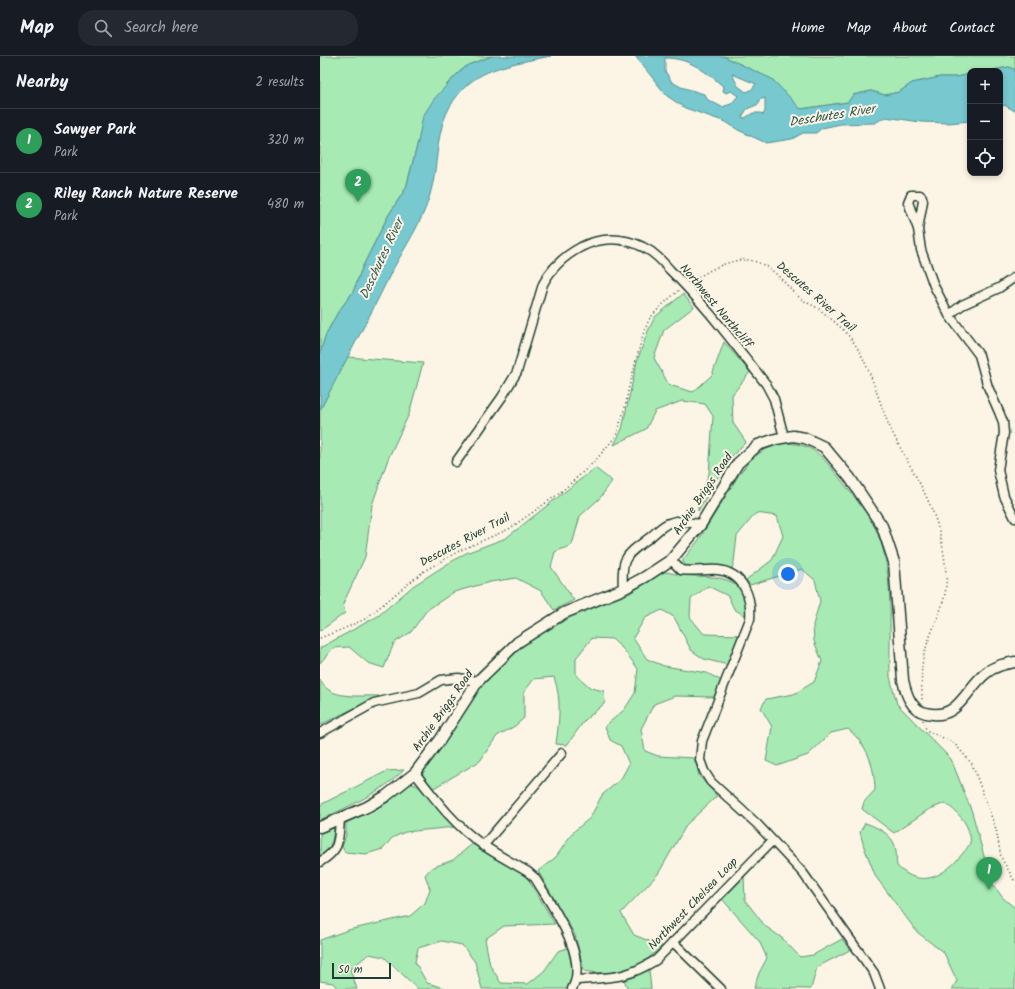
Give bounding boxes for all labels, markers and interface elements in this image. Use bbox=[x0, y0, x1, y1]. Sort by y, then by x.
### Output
search box bbox=[78, 10, 358, 46]
text: Map bbox=[20, 13, 54, 43]
text: Search here bbox=[124, 16, 198, 40]
icon: search bbox=[92, 17, 114, 39]
text: Home bbox=[791, 17, 825, 39]
text: Map bbox=[847, 17, 871, 39]
text: About bbox=[893, 17, 927, 39]
text: Contact bbox=[949, 17, 995, 39]
map controls bbox=[967, 68, 1003, 176]
button: + bbox=[967, 68, 1003, 104]
text: Nearby bbox=[16, 69, 68, 96]
text: 2 results bbox=[256, 72, 304, 93]
water label: Deschutes River bbox=[788, 98, 879, 133]
button: − bbox=[967, 104, 1003, 140]
text: Sawyer Park bbox=[54, 118, 136, 142]
text: 1 bbox=[27, 130, 31, 151]
text: 320 m bbox=[267, 130, 304, 151]
button: locate bbox=[967, 140, 1003, 176]
text: Park bbox=[54, 142, 78, 163]
pin: 2 bbox=[345, 169, 371, 202]
text: Riley Ranch Nature Reserve bbox=[54, 182, 238, 206]
text: 2 bbox=[25, 194, 33, 215]
text: 480 m bbox=[267, 194, 304, 215]
text: Park bbox=[54, 206, 78, 227]
water label: Deschutes River bbox=[354, 213, 411, 303]
street label: Descutes River Trail bbox=[772, 257, 860, 337]
street label: Northwest Northcliff bbox=[675, 260, 758, 354]
street label: Archie Briggs Road bbox=[668, 448, 738, 539]
street label: Descutes River Trail bbox=[416, 508, 514, 572]
your location bbox=[778, 564, 798, 584]
street label: Archie Briggs Road bbox=[408, 665, 479, 756]
street label: Northwest Chelsea Loop bbox=[644, 853, 743, 955]
pin: 1 bbox=[976, 857, 1002, 890]
scale bar bbox=[332, 961, 391, 980]
text: 50 m bbox=[338, 961, 363, 979]

